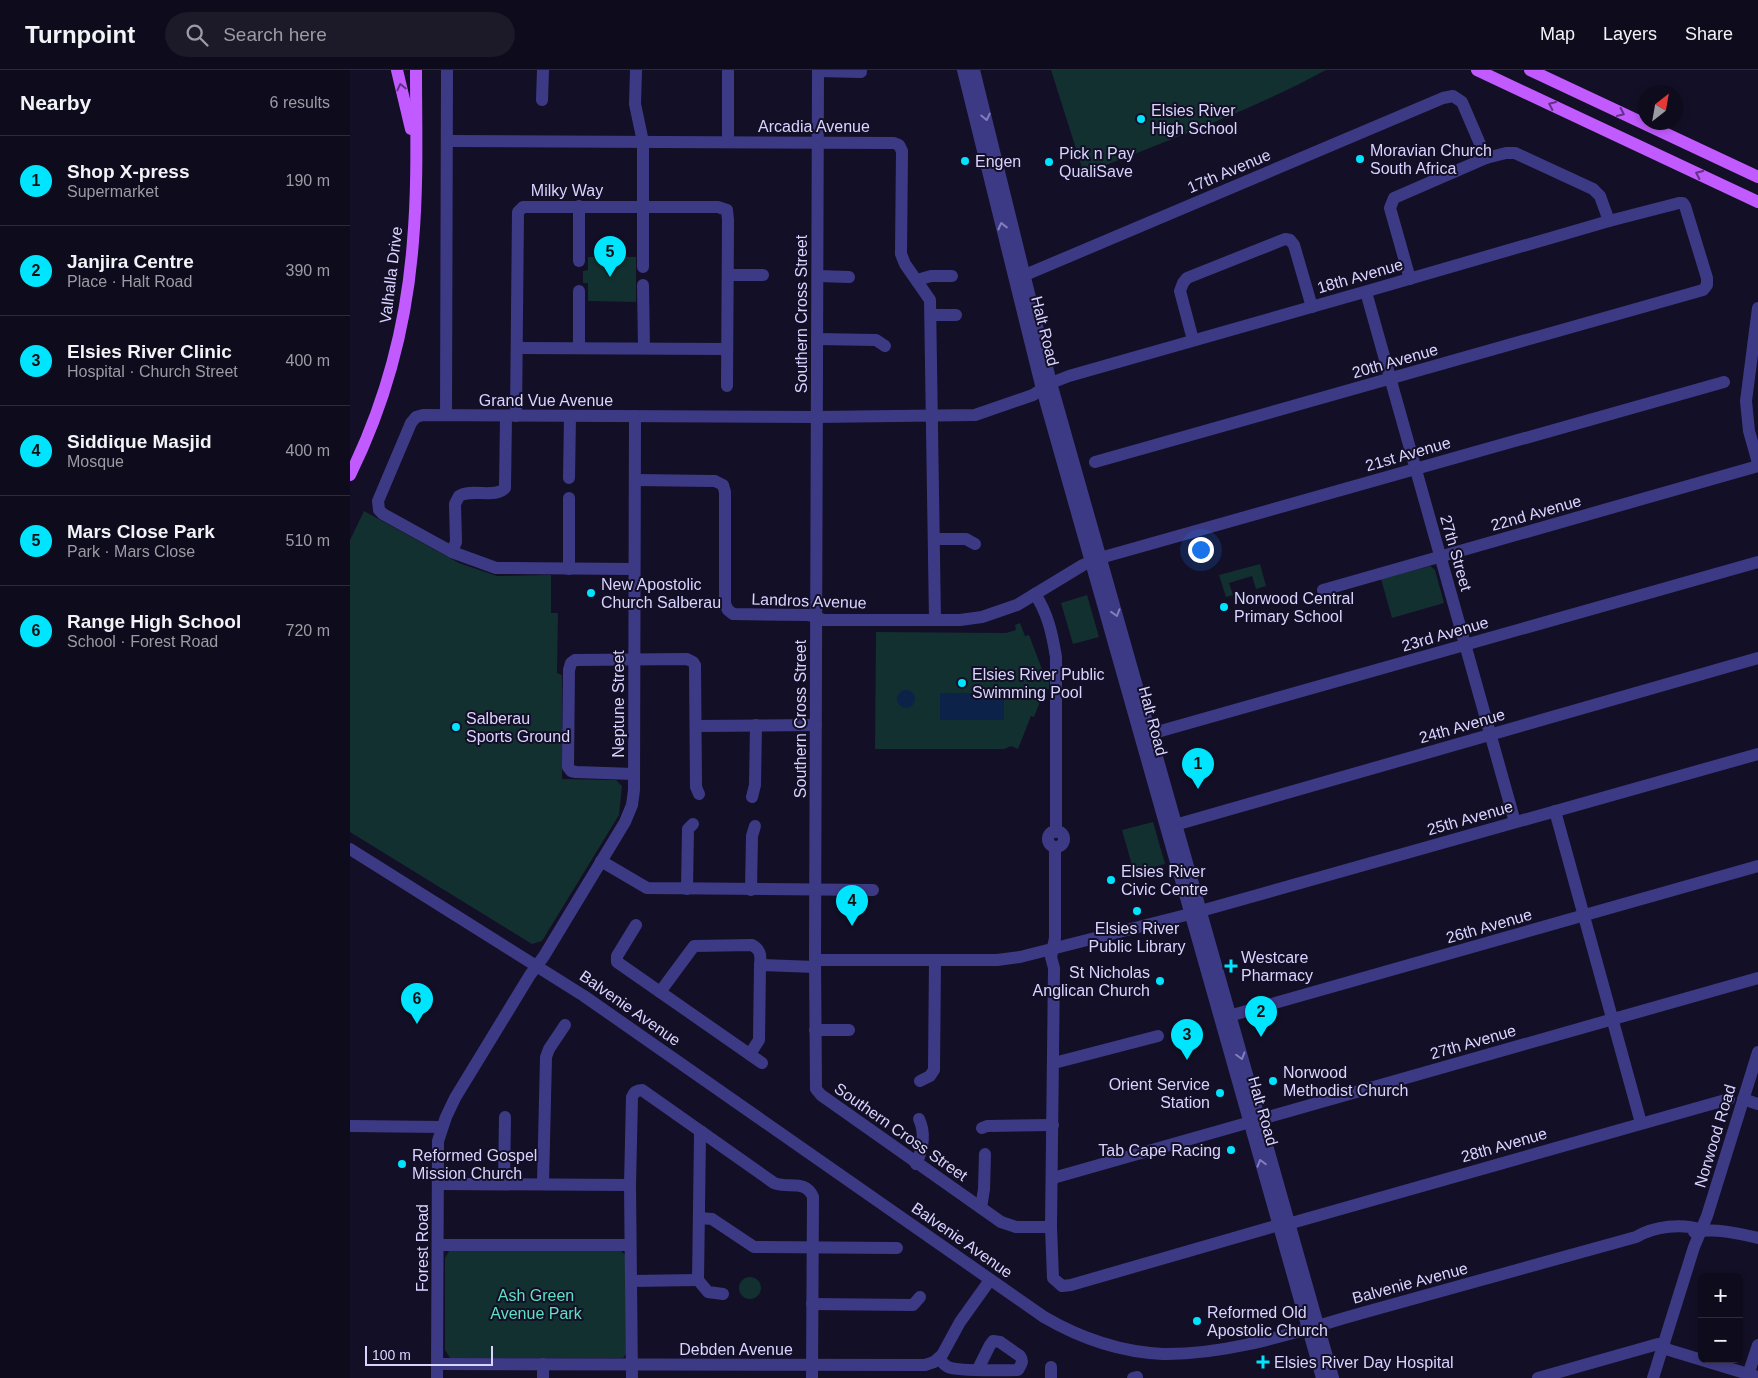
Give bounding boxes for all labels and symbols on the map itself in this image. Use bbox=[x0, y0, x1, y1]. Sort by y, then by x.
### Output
one-way arrow bbox=[396, 82, 407, 91]
north arrow bbox=[1638, 85, 1683, 130]
one-way arrow bbox=[1548, 100, 1557, 111]
place label: Elsies River High School bbox=[1151, 102, 1237, 137]
one-way arrow bbox=[1616, 107, 1625, 117]
one-way arrow bbox=[980, 113, 991, 122]
marker: Elsies River High School bbox=[1135, 113, 1147, 125]
street label: Arcadia Avenue bbox=[758, 118, 870, 135]
place label: Moravian Church South Africa bbox=[1370, 142, 1492, 177]
place label: Pick n Pay QualiSave bbox=[1059, 145, 1135, 180]
street label: 17th Avenue bbox=[1185, 146, 1273, 196]
place label: Engen bbox=[975, 153, 1021, 170]
marker: Moravian Church South Africa bbox=[1354, 153, 1366, 165]
marker: Engen bbox=[959, 155, 971, 167]
marker: Pick n Pay QualiSave bbox=[1043, 156, 1055, 168]
one-way arrow bbox=[1695, 170, 1704, 180]
street label: Milky Way bbox=[531, 182, 603, 199]
one-way arrow bbox=[997, 221, 1008, 230]
street label: Valhalla Drive bbox=[377, 225, 405, 324]
street label: Southern Cross Street bbox=[793, 234, 810, 393]
pin: 5 bbox=[594, 236, 626, 277]
street label: 18th Avenue bbox=[1315, 256, 1405, 296]
street label: Halt Road bbox=[1028, 294, 1062, 368]
street label: 20th Avenue bbox=[1350, 341, 1440, 381]
street label: Grand Vue Avenue bbox=[479, 392, 613, 409]
street label: 21st Avenue bbox=[1363, 434, 1453, 474]
street label: 22nd Avenue bbox=[1489, 492, 1583, 534]
street label: 27th Street bbox=[1437, 513, 1475, 593]
your location bbox=[1188, 537, 1214, 563]
place label: New Apostolic Church Salberau bbox=[601, 576, 721, 611]
marker: New Apostolic Church Salberau bbox=[585, 587, 597, 599]
street label: Landros Avenue bbox=[751, 590, 867, 612]
place label: Norwood Central Primary School bbox=[1234, 590, 1354, 625]
marker: Norwood Central Primary School bbox=[1218, 601, 1230, 613]
one-way arrow bbox=[1111, 608, 1121, 616]
street label: 23rd Avenue bbox=[1400, 613, 1490, 655]
street label: Southern Cross Street bbox=[792, 639, 809, 798]
street label: Neptune Street bbox=[610, 650, 627, 758]
place label: Elsies River Public Swimming Pool bbox=[972, 666, 1104, 701]
marker: Elsies River Public Swimming Pool bbox=[956, 677, 968, 689]
street label: Halt Road bbox=[1136, 684, 1170, 758]
street label: 24th Avenue bbox=[1417, 706, 1507, 746]
place label: Salberau Sports Ground bbox=[466, 710, 570, 745]
marker: Salberau Sports Ground bbox=[450, 721, 462, 733]
pin: 1 bbox=[1182, 748, 1214, 789]
street label: 25th Avenue bbox=[1425, 798, 1515, 838]
place label: Elsies River Civic Centre bbox=[1121, 863, 1208, 898]
marker: Elsies River Civic Centre bbox=[1105, 874, 1117, 886]
pin: 4 bbox=[836, 885, 868, 926]
marker: Elsies River Public Library bbox=[1131, 905, 1143, 917]
street label: 26th Avenue bbox=[1444, 906, 1534, 946]
place label: Elsies River Public Library bbox=[1089, 920, 1185, 955]
place label: Westcare Pharmacy bbox=[1241, 949, 1313, 984]
marker: Westcare Pharmacy bbox=[1225, 960, 1237, 972]
place label: St Nicholas Anglican Church bbox=[1033, 964, 1150, 999]
street label: Balvenie Avenue bbox=[576, 967, 684, 1049]
marker: St Nicholas Anglican Church bbox=[1154, 975, 1166, 987]
pin: 6 bbox=[401, 983, 433, 1024]
pin: 2 bbox=[1245, 996, 1277, 1037]
pin: 3 bbox=[1171, 1019, 1203, 1060]
street label: 27th Avenue bbox=[1428, 1022, 1518, 1062]
one-way arrow bbox=[1235, 1051, 1245, 1059]
place label: Norwood Methodist Church bbox=[1283, 1064, 1408, 1099]
street label: Halt Road bbox=[1245, 1074, 1281, 1148]
marker: Norwood Methodist Church bbox=[1267, 1075, 1279, 1087]
place label: Orient Service Station bbox=[1109, 1076, 1210, 1111]
street label: Southern Cross Street bbox=[831, 1080, 971, 1185]
street label: Norwood Road bbox=[1691, 1082, 1739, 1190]
marker: Orient Service Station bbox=[1214, 1087, 1226, 1099]
street label: 28th Avenue bbox=[1459, 1125, 1549, 1165]
place label: Tab Cape Racing bbox=[1098, 1142, 1221, 1159]
marker: Tab Cape Racing bbox=[1225, 1144, 1237, 1156]
place label: Reformed Gospel Mission Church bbox=[412, 1147, 537, 1182]
marker: Reformed Gospel Mission Church bbox=[396, 1158, 408, 1170]
one-way arrow bbox=[1256, 1159, 1266, 1167]
street label: Balvenie Avenue bbox=[908, 1199, 1016, 1281]
street label: Forest Road bbox=[414, 1204, 431, 1292]
street label: Balvenie Avenue bbox=[1350, 1259, 1470, 1307]
park label: Ash Green Avenue Park bbox=[490, 1287, 583, 1322]
place label: Reformed Old Apostolic Church bbox=[1207, 1304, 1328, 1339]
marker: Reformed Old Apostolic Church bbox=[1191, 1315, 1203, 1327]
street label: Debden Avenue bbox=[679, 1341, 793, 1358]
scale bar bbox=[365, 1343, 492, 1366]
place label: Elsies River Day Hospital bbox=[1274, 1354, 1454, 1371]
marker: Elsies River Day Hospital bbox=[1256, 1355, 1270, 1369]

